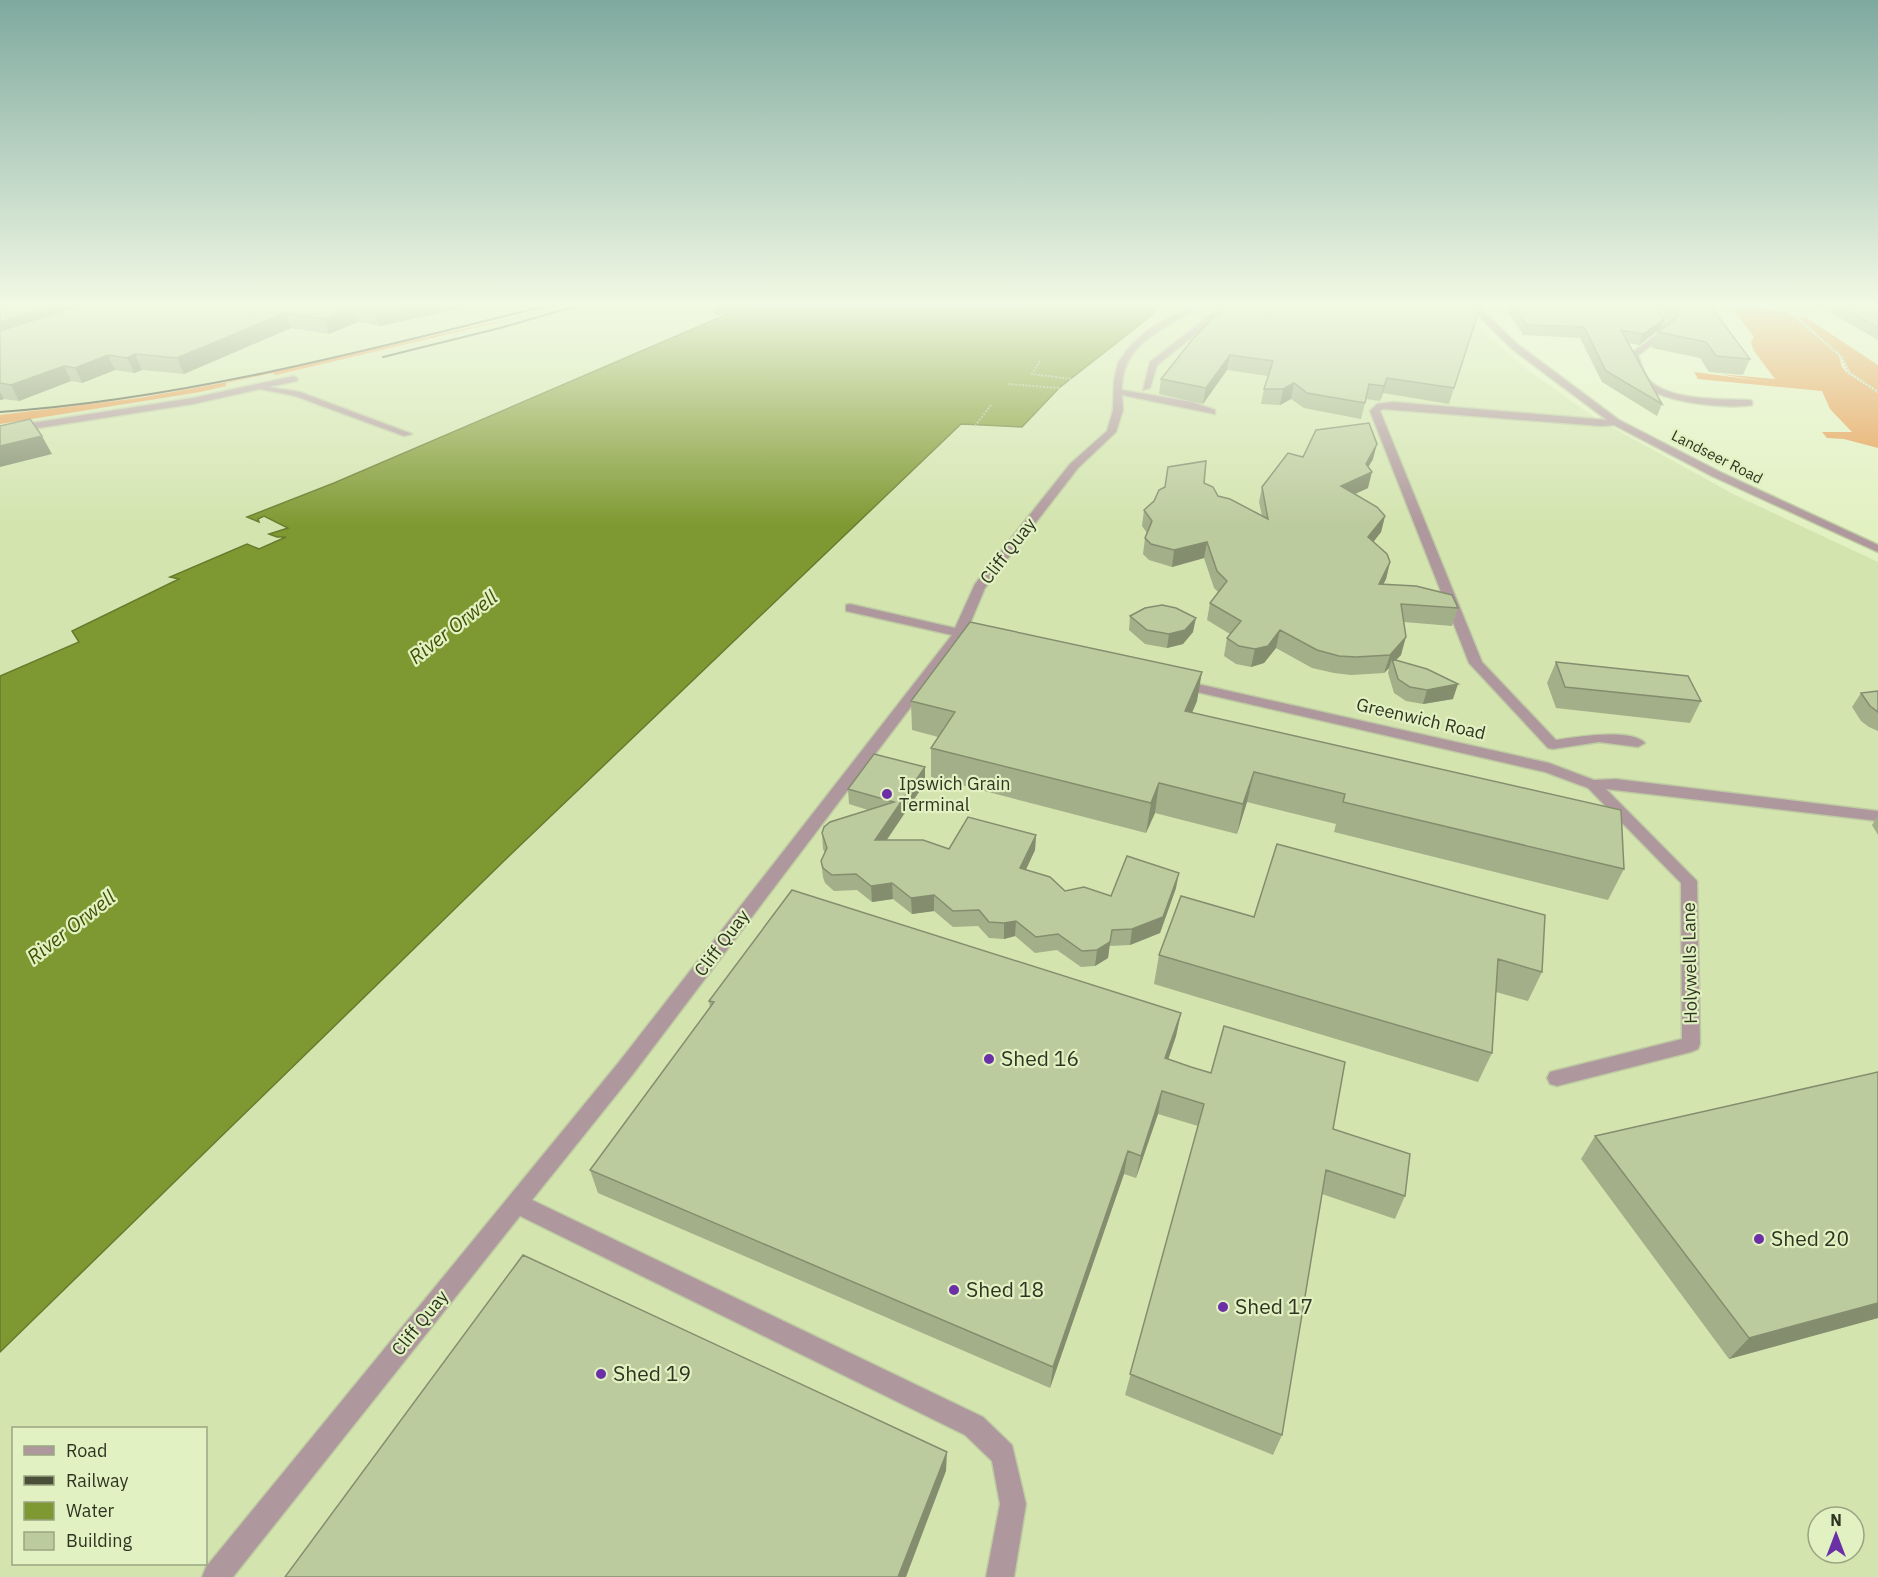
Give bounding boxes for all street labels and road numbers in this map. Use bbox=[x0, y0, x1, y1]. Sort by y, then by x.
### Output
street label: Landseer Road bbox=[1668, 425, 1766, 488]
street label: Cliff Quay bbox=[975, 513, 1041, 588]
street label: Greenwich Road bbox=[1354, 692, 1488, 745]
street label: Holywells Lane bbox=[1677, 902, 1702, 1024]
street label: Cliff Quay bbox=[689, 905, 754, 981]
street label: Cliff Quay bbox=[386, 1285, 453, 1360]

